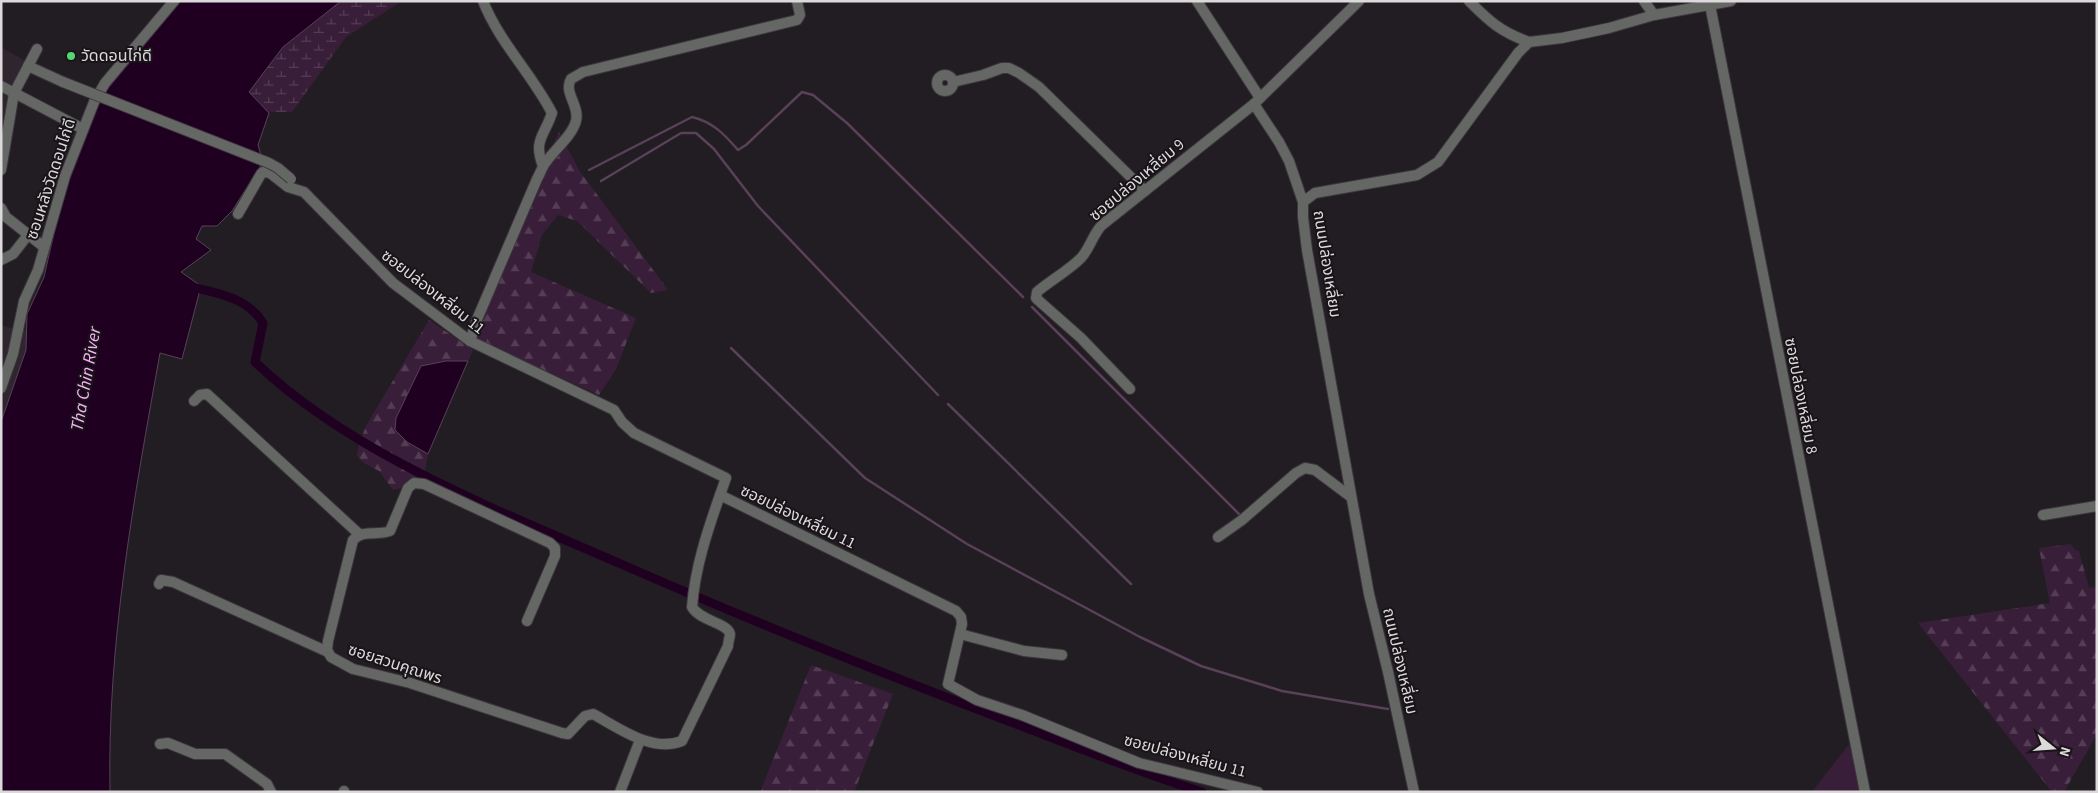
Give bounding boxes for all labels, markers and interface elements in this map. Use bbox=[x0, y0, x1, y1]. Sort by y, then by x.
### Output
place label: วัดดอนไก่ดี bbox=[81, 45, 152, 67]
marker: วัดดอนไก่ดี bbox=[65, 50, 77, 62]
street label: ซอนหลังวัดดอนไก่ดี bbox=[21, 116, 81, 242]
street label: ซอยปล่องเหลี่ยม 9 bbox=[1084, 133, 1189, 226]
street label: ถนนปล่องเหลี่ยม bbox=[1308, 209, 1347, 319]
street label: ซอยปล่องเหลี่ยม 11 bbox=[377, 244, 490, 339]
water label: Tha Chin River bbox=[65, 324, 108, 433]
street label: ซอยปล่องเหลี่ยม 8 bbox=[1779, 336, 1824, 456]
street label: ซอยปล่องเหลี่ยม 11 bbox=[737, 479, 860, 554]
street label: ถนนปล่องเหลี่ยม bbox=[1377, 605, 1424, 716]
street label: ซอยสวนคุณพร bbox=[345, 638, 445, 690]
north arrow bbox=[2028, 723, 2078, 773]
street label: ซอยปล่องเหลี่ยม 11 bbox=[1121, 728, 1249, 783]
text: N bbox=[2054, 744, 2075, 759]

